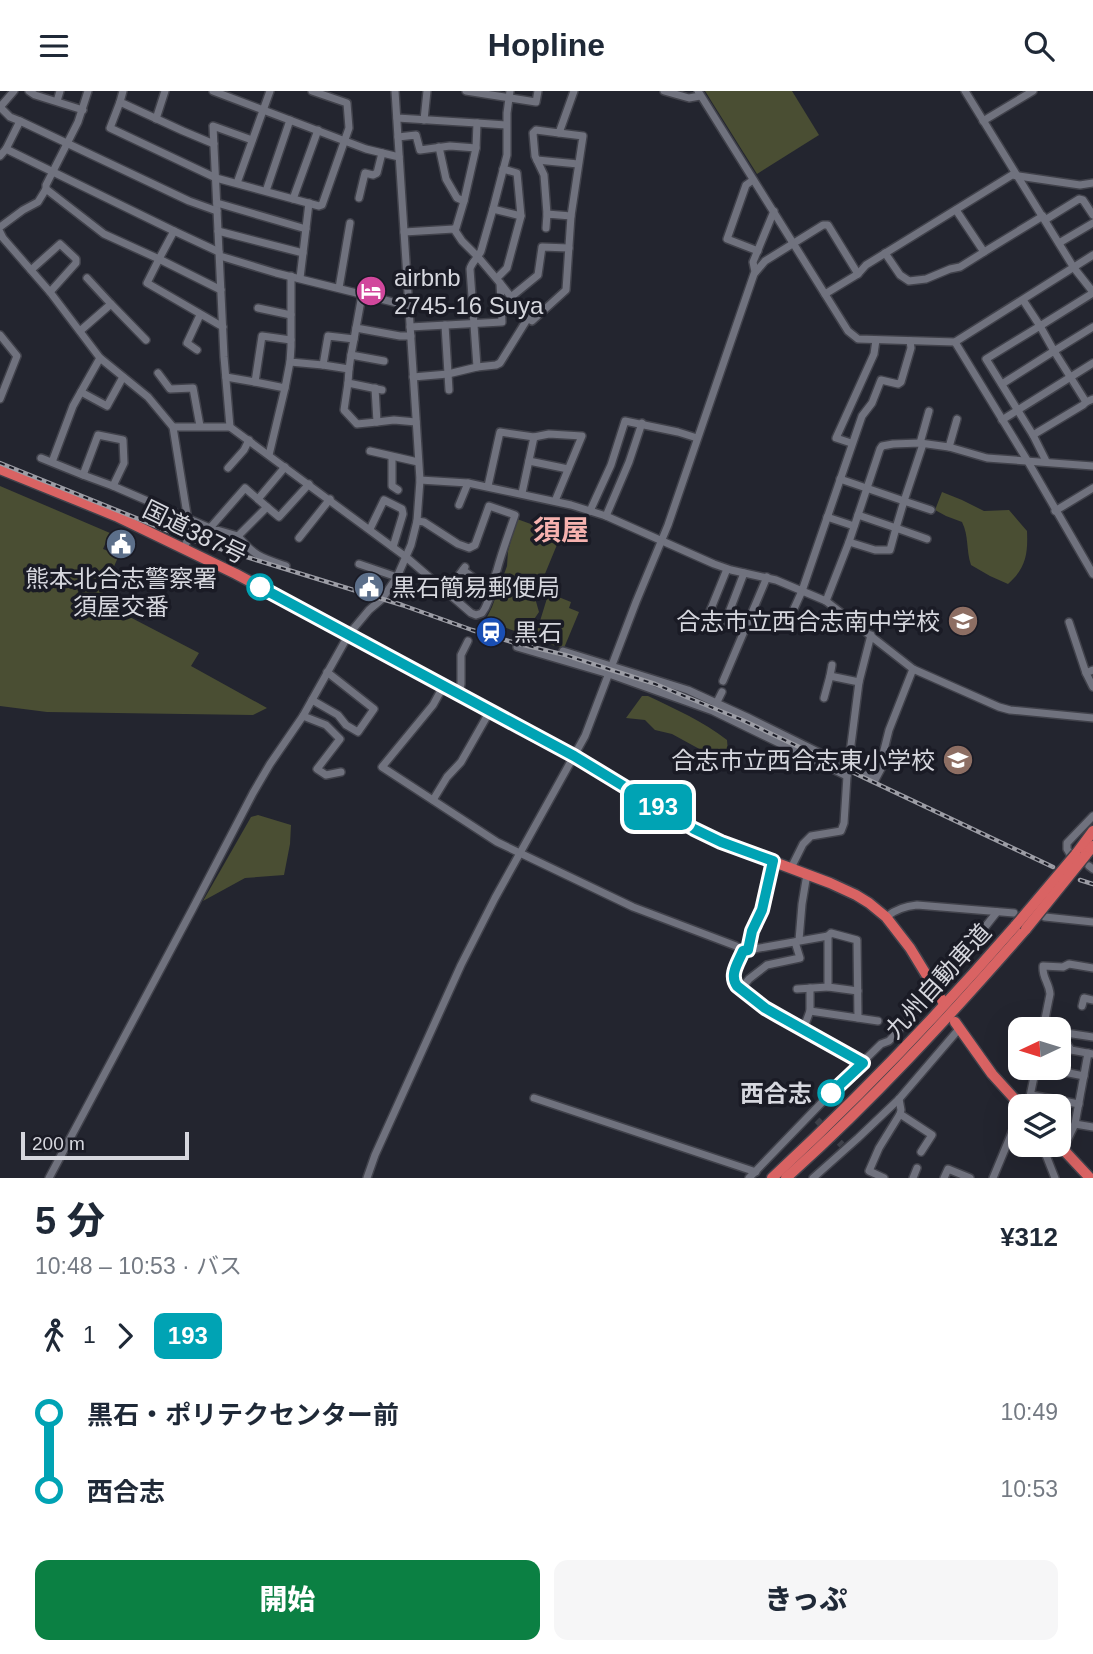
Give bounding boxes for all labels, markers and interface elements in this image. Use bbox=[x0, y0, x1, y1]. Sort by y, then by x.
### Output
icon: menu bbox=[35, 27, 73, 65]
text: Hopline bbox=[488, 27, 605, 63]
icon: search bbox=[1020, 27, 1058, 65]
place label: airbnb 2745-16 Suya bbox=[394, 264, 544, 319]
hotel icon: airbnb 2745-16 Suya bbox=[354, 274, 388, 308]
street label: 国道387号 bbox=[139, 495, 251, 569]
district label: 須屋 bbox=[533, 515, 589, 546]
public building icon: 熊本北合志警察署 須屋交番 bbox=[104, 527, 138, 561]
place label: 熊本北合志警察署 須屋交番 bbox=[25, 565, 217, 620]
public building icon: 黒石簡易郵便局 bbox=[352, 570, 386, 604]
unlabelled marker bbox=[247, 574, 273, 600]
place label: 黒石簡易郵便局 bbox=[392, 574, 560, 601]
school or university icon: 合志市立西合志南中学校 bbox=[946, 604, 980, 638]
place label: 合志市立西合志南中学校 bbox=[676, 608, 940, 635]
station icon: 黒石 bbox=[474, 615, 508, 649]
place label: 黒石 bbox=[514, 619, 562, 646]
school or university icon: 合志市立西合志東小学校 bbox=[941, 743, 975, 777]
place label: 合志市立西合志東小学校 bbox=[671, 747, 935, 774]
line badge: 193 bbox=[618, 784, 698, 830]
text: 193 bbox=[638, 793, 678, 820]
street label: 九州自動車道 bbox=[880, 918, 996, 1044]
north arrow bbox=[1008, 1017, 1071, 1080]
map controls bbox=[1008, 1017, 1071, 1157]
place label: 西合志 bbox=[740, 1080, 812, 1107]
marker: 西合志 bbox=[818, 1080, 844, 1106]
button: layers bbox=[1008, 1094, 1071, 1157]
scale bar bbox=[21, 1129, 189, 1161]
text: 200 m bbox=[32, 1133, 85, 1154]
text: 5 分 bbox=[35, 1200, 105, 1242]
text: ¥312 bbox=[1000, 1222, 1058, 1252]
text: 10:48 – 10:53 · バス bbox=[35, 1253, 242, 1279]
icon: walk bbox=[35, 1317, 73, 1355]
icon: forward bbox=[106, 1317, 144, 1355]
text: 1 bbox=[83, 1322, 96, 1348]
text: 193 bbox=[168, 1322, 208, 1349]
text: 10:49 bbox=[1000, 1399, 1058, 1425]
text: 黒石・ポリテクセンター前 bbox=[87, 1400, 399, 1430]
text: 10:53 bbox=[1000, 1476, 1058, 1502]
text: 西合志 bbox=[87, 1477, 165, 1507]
button: 開始 bbox=[35, 1560, 540, 1640]
button: きっぷ bbox=[554, 1560, 1058, 1640]

